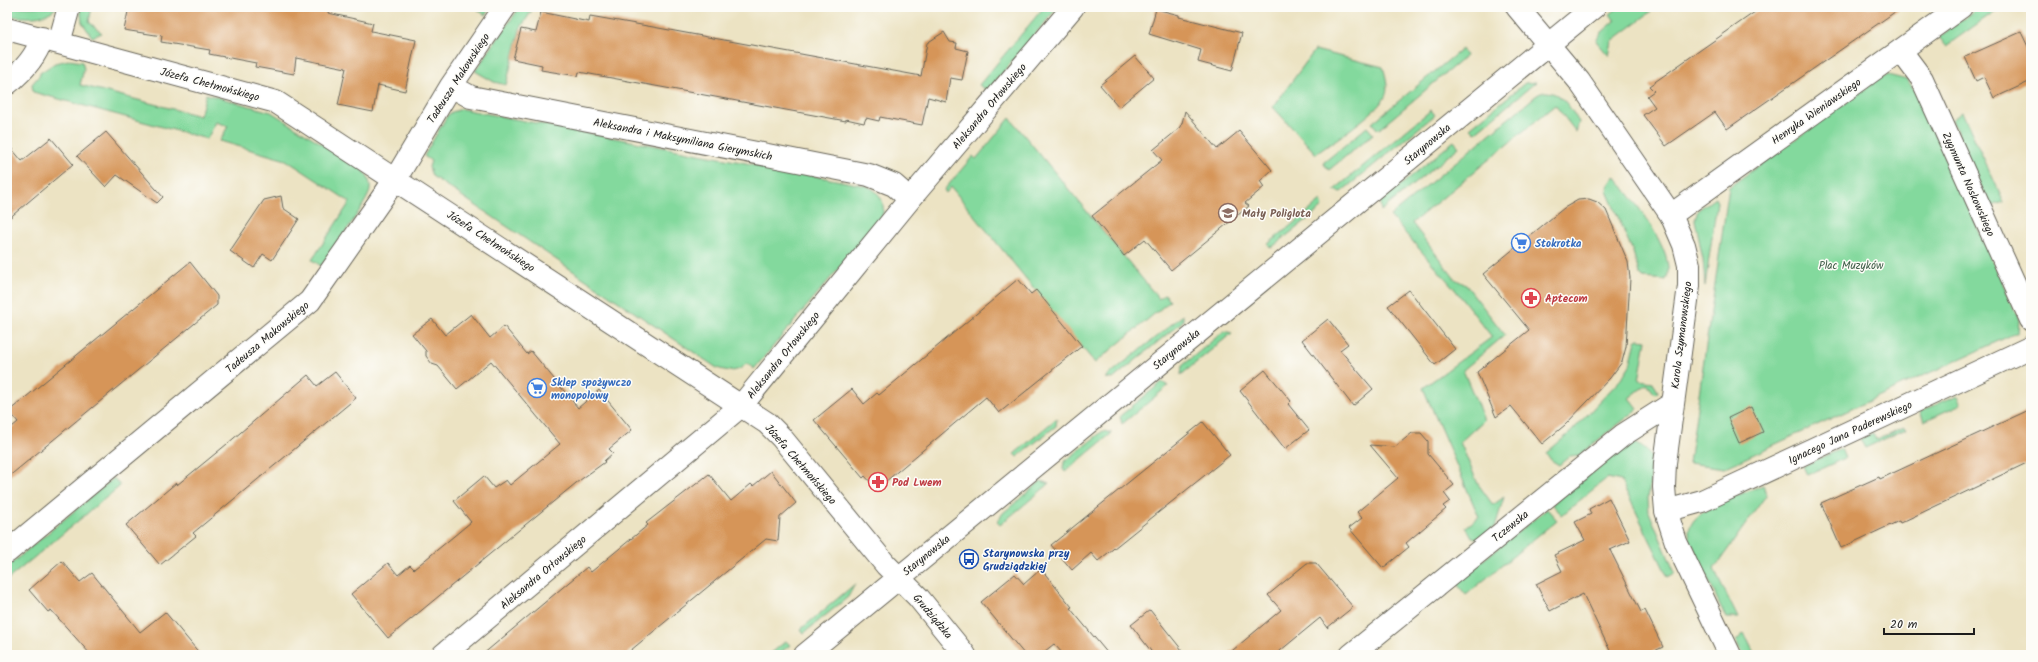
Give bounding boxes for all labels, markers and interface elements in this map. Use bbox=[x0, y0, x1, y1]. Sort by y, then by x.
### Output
street label: Tadeusza Makowskiego bbox=[423, 30, 495, 127]
street label: Aleksandra Orłowskiego bbox=[948, 59, 1031, 154]
street label: Józefa Chełmońskiego bbox=[158, 63, 261, 107]
street label: Henryka Wieniawskiego bbox=[1768, 74, 1865, 150]
street label: Aleksandra i Maksymiliana Gierymskich bbox=[592, 114, 774, 166]
street label: Starynowska bbox=[1400, 119, 1455, 170]
street label: Zygmunta Noskowskiego bbox=[1937, 129, 1999, 240]
school or university icon: Mały Poliglota bbox=[1217, 202, 1239, 224]
place label: Mały Poliglota bbox=[1242, 205, 1311, 223]
street label: Józefa Chełmońskiego bbox=[443, 206, 538, 277]
supermarket icon: Stokrotka bbox=[1510, 232, 1532, 254]
place label: Stokrotka bbox=[1535, 235, 1582, 253]
park label: Plac Muzyków bbox=[1819, 257, 1884, 275]
street label: Karola Szymanowskiego bbox=[1666, 280, 1698, 390]
pharmacy icon: Aptecom bbox=[1520, 287, 1542, 309]
place label: Aptecom bbox=[1545, 290, 1588, 308]
street label: Tadeusza Makowskiego bbox=[222, 297, 314, 378]
street label: Aleksandra Orłowskiego bbox=[743, 308, 825, 403]
street label: Starynowska bbox=[1149, 325, 1205, 375]
place label: Sklep spożywczo monopolowy bbox=[551, 374, 631, 405]
supermarket icon: Sklep spożywczo monopolowy bbox=[526, 377, 548, 399]
street label: Ignacego Jana Paderewskiego bbox=[1785, 396, 1915, 470]
street label: Józefa Chełmońskiego bbox=[760, 420, 841, 509]
pharmacy icon: Pod Lwem bbox=[867, 471, 889, 493]
place label: Pod Lwem bbox=[892, 474, 941, 492]
street label: Tczewska bbox=[1488, 506, 1533, 547]
street label: Aleksandra Orłowskiego bbox=[496, 531, 591, 614]
street label: Starynowska bbox=[899, 531, 955, 581]
place label: Starynowska przy Grudziądzkiej bbox=[983, 545, 1070, 576]
bus stop icon: Starynowska przy Grudziądzkiej bbox=[958, 548, 980, 570]
street label: Grudziądzka bbox=[908, 590, 957, 643]
scale bar bbox=[1884, 610, 1974, 636]
text: 20 m bbox=[1890, 615, 1918, 634]

